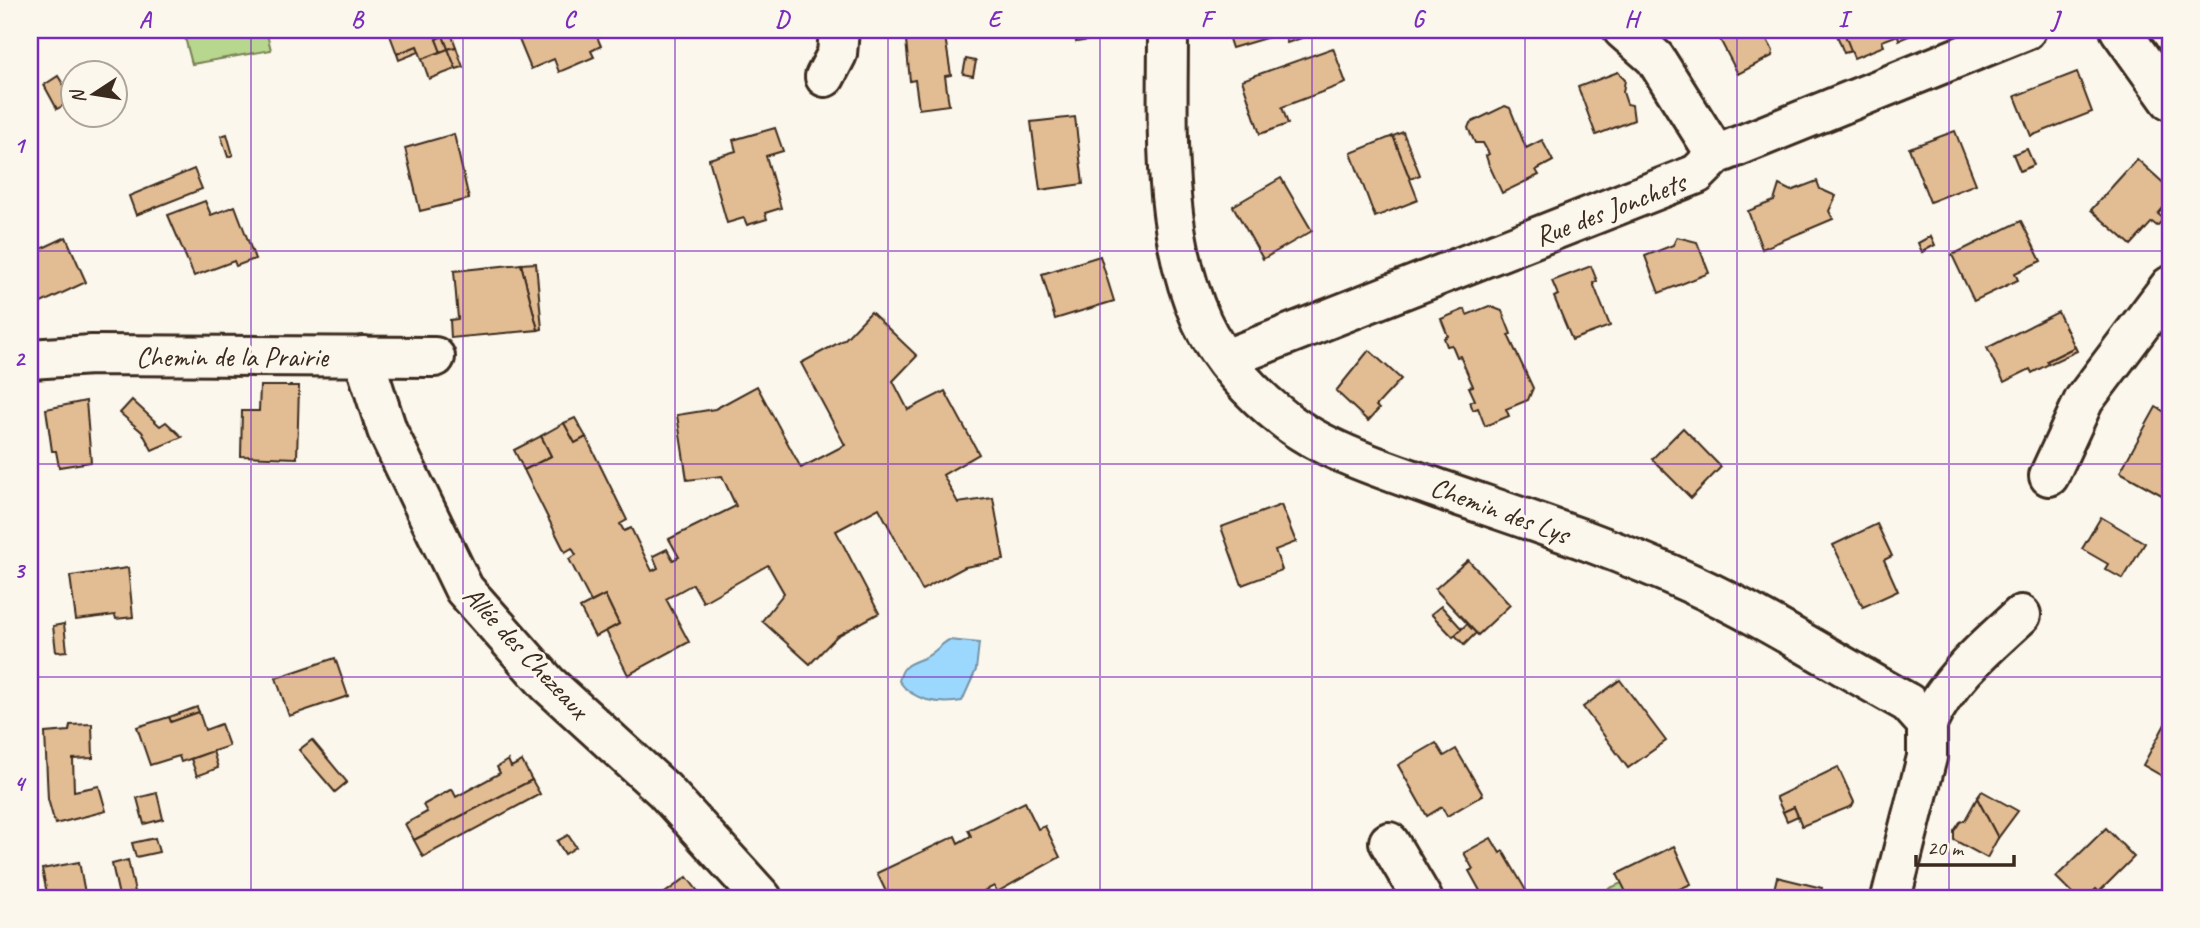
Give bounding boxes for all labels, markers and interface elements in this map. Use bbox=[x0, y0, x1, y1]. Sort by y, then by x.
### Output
text: A bbox=[139, 5, 153, 34]
text: B bbox=[351, 5, 365, 34]
text: C bbox=[564, 5, 578, 34]
text: D bbox=[775, 5, 791, 34]
text: E bbox=[988, 5, 1004, 34]
text: F bbox=[1201, 5, 1217, 34]
text: G bbox=[1412, 5, 1427, 34]
text: H bbox=[1624, 5, 1642, 34]
text: I bbox=[1838, 5, 1853, 34]
text: J bbox=[2049, 5, 2062, 34]
north arrow bbox=[60, 60, 130, 130]
text: N bbox=[65, 86, 91, 106]
text: 1 bbox=[14, 131, 27, 160]
street label: Rue des Jonchets bbox=[1530, 163, 1692, 254]
street label: Chemin de la Prairie bbox=[136, 339, 330, 374]
text: 2 bbox=[14, 344, 27, 373]
street label: Chemin des Lys bbox=[1426, 469, 1576, 552]
text: 3 bbox=[14, 556, 27, 585]
street label: Allée des Chezeaux bbox=[456, 578, 598, 728]
text: 4 bbox=[14, 769, 27, 798]
scale bar bbox=[1916, 823, 2014, 867]
text: 20 m bbox=[1927, 835, 1965, 861]

